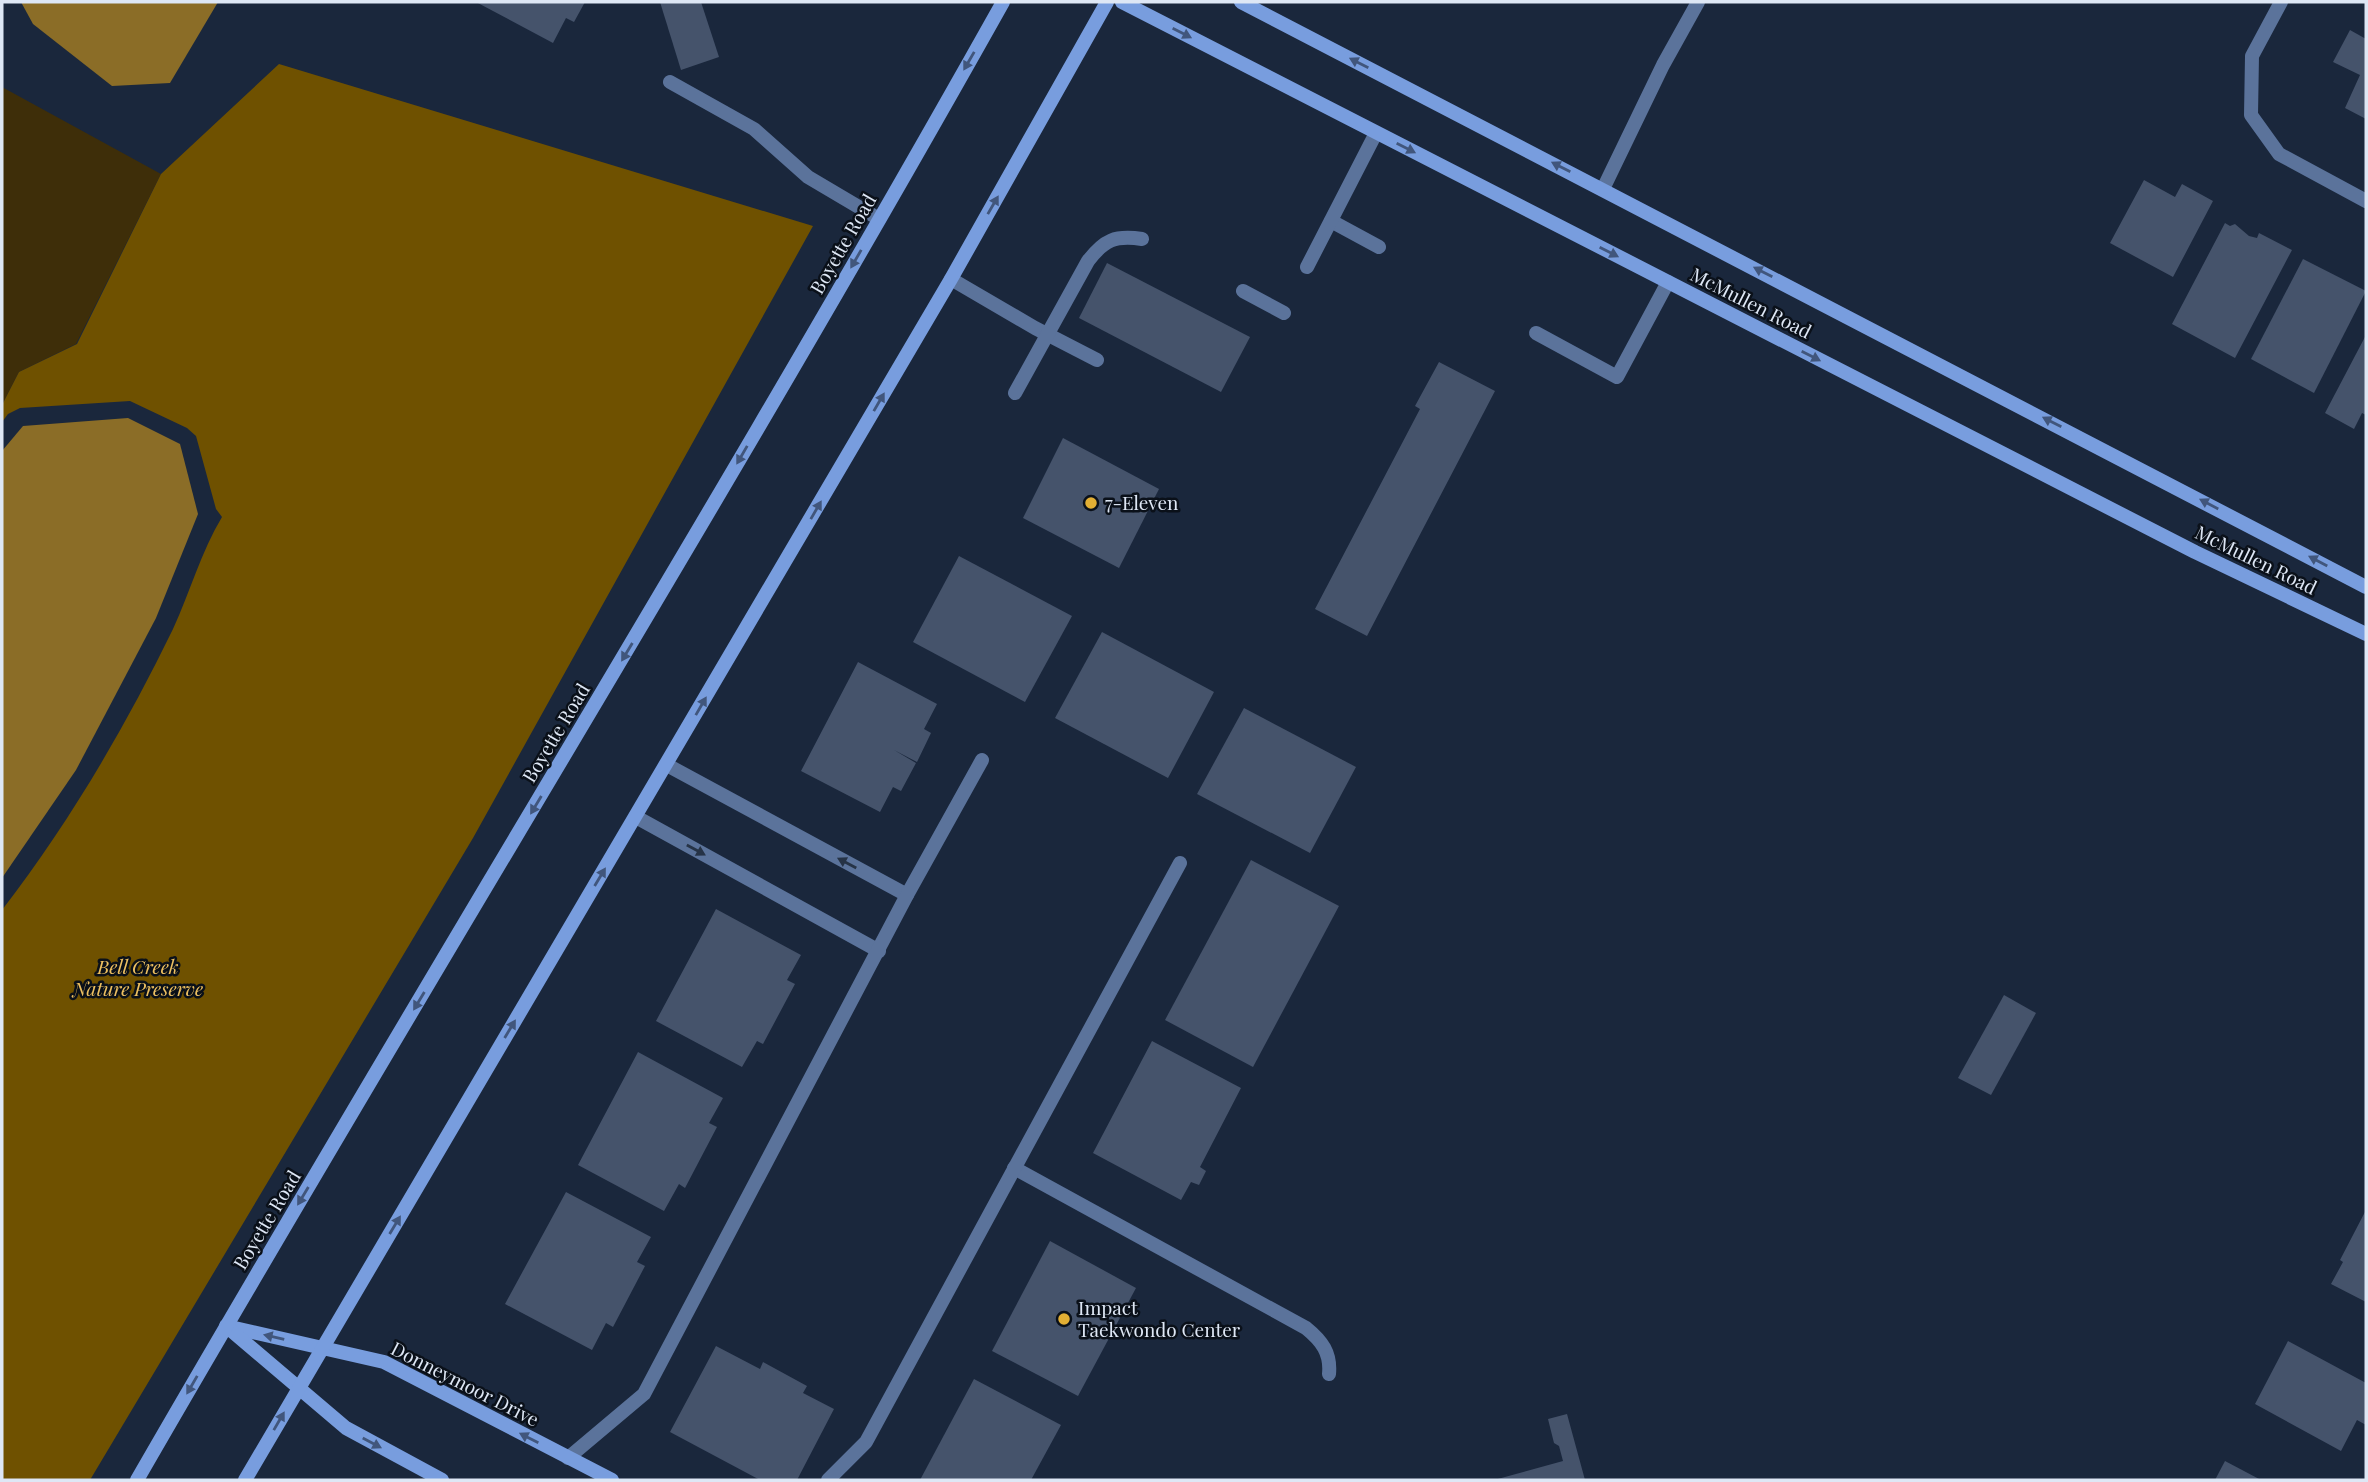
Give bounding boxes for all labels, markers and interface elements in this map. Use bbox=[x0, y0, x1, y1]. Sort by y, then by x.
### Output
one-way arrow bbox=[1172, 27, 1192, 39]
one-way arrow bbox=[963, 52, 975, 71]
one-way arrow bbox=[1349, 57, 1369, 68]
one-way arrow bbox=[1396, 143, 1416, 154]
one-way arrow bbox=[1551, 162, 1571, 173]
street label: Boyette Road bbox=[803, 189, 881, 298]
one-way arrow bbox=[987, 195, 999, 215]
one-way arrow bbox=[1599, 246, 1619, 257]
one-way arrow bbox=[850, 249, 863, 268]
street label: McMullen Road bbox=[1687, 260, 1816, 344]
one-way arrow bbox=[1753, 266, 1773, 278]
one-way arrow bbox=[1801, 350, 1821, 361]
one-way arrow bbox=[873, 392, 885, 411]
one-way arrow bbox=[2042, 416, 2062, 427]
one-way arrow bbox=[736, 446, 748, 465]
place label: 7-Eleven bbox=[1105, 489, 1179, 515]
marker: 7-Eleven bbox=[1083, 495, 1099, 511]
one-way arrow bbox=[2199, 498, 2219, 510]
one-way arrow bbox=[810, 500, 822, 519]
street label: McMullen Road bbox=[2191, 518, 2322, 600]
one-way arrow bbox=[2308, 555, 2328, 567]
one-way arrow bbox=[621, 642, 633, 661]
street label: Boyette Road bbox=[515, 678, 595, 787]
one-way arrow bbox=[695, 696, 707, 716]
one-way arrow bbox=[529, 796, 542, 815]
one-way arrow bbox=[686, 844, 706, 856]
one-way arrow bbox=[837, 857, 857, 868]
one-way arrow bbox=[594, 867, 606, 887]
park label: Bell Creek Nature Preserve bbox=[71, 953, 203, 1001]
one-way arrow bbox=[413, 991, 426, 1010]
one-way arrow bbox=[504, 1020, 517, 1039]
street label: Boyette Road bbox=[226, 1165, 306, 1274]
one-way arrow bbox=[297, 1187, 309, 1206]
one-way arrow bbox=[388, 1215, 401, 1234]
place label: Impact Taekwondo Center bbox=[1078, 1294, 1241, 1342]
marker: Impact Taekwondo Center bbox=[1056, 1311, 1072, 1327]
one-way arrow bbox=[263, 1331, 285, 1342]
street label: Donneymoor Drive bbox=[387, 1335, 544, 1432]
one-way arrow bbox=[186, 1376, 198, 1395]
one-way arrow bbox=[273, 1411, 285, 1431]
one-way arrow bbox=[519, 1432, 539, 1444]
one-way arrow bbox=[363, 1436, 383, 1448]

